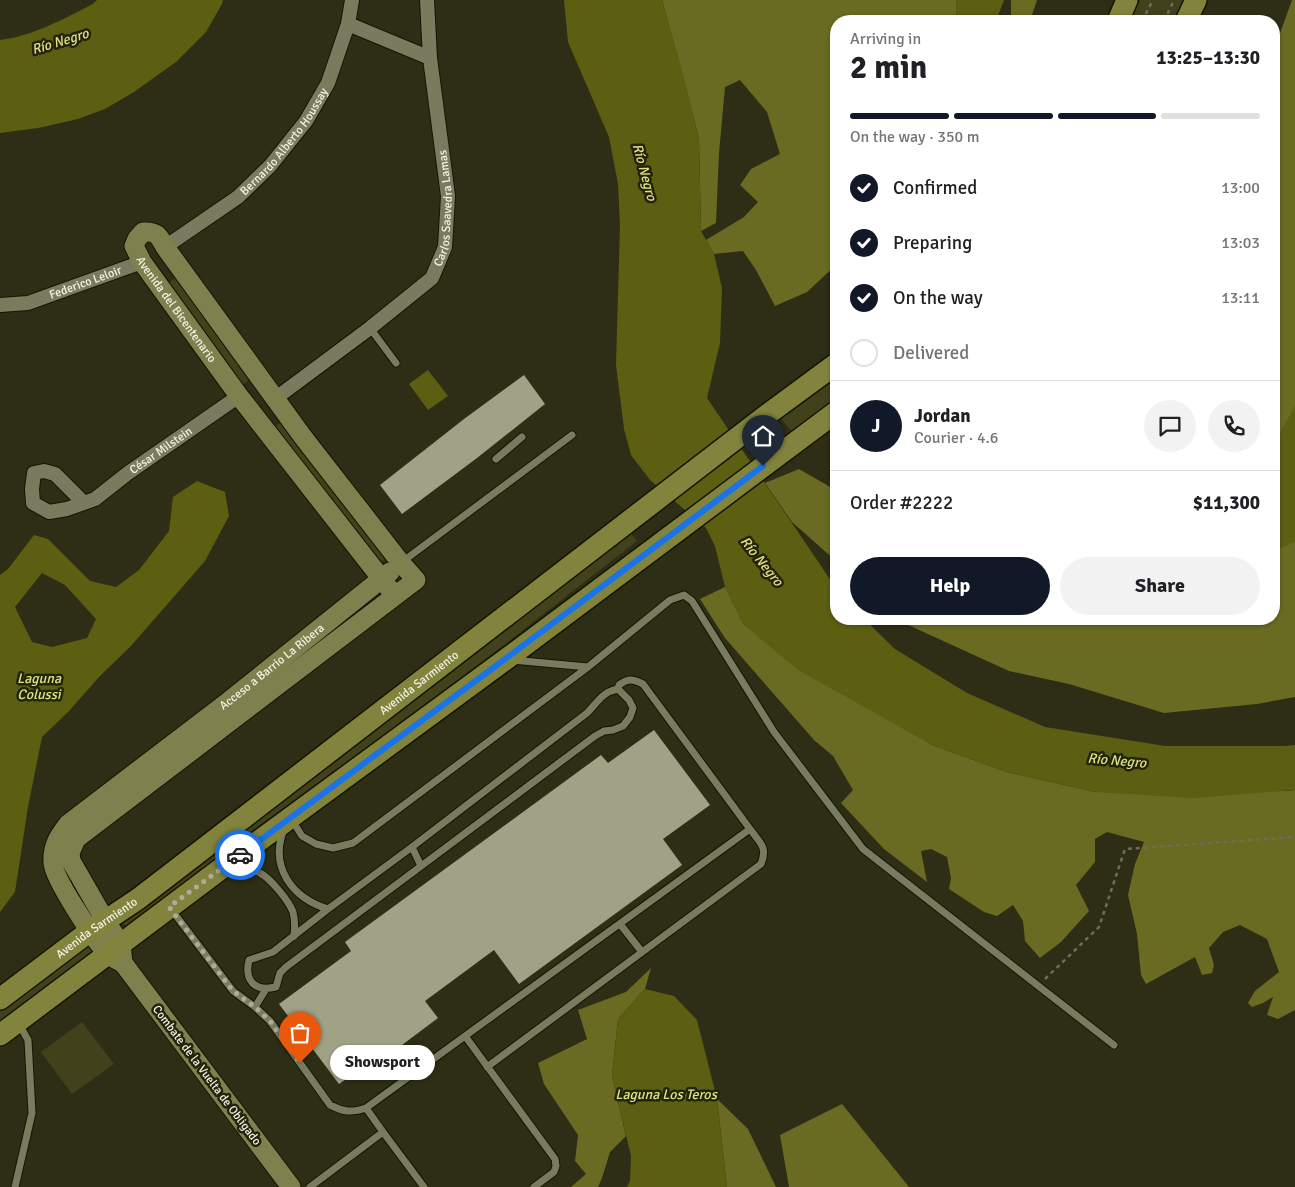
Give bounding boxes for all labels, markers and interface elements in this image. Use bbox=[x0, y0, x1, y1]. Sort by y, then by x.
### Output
water label: Río Negro bbox=[30, 25, 91, 58]
text: Arriving in bbox=[850, 29, 921, 49]
text: 13:25–13:30 bbox=[1156, 46, 1260, 70]
text: 2 min bbox=[850, 48, 927, 87]
street label: Bernardo Alberto Houssay bbox=[237, 85, 332, 199]
text: On the way · 350 m bbox=[850, 127, 980, 147]
water label: Río Negro bbox=[629, 142, 661, 203]
street label: Carlos Saavedra Lamas bbox=[431, 149, 456, 269]
icon: check bbox=[850, 174, 878, 202]
text: Confirmed bbox=[893, 176, 977, 200]
text: 13:00 bbox=[1221, 178, 1260, 198]
icon: check bbox=[850, 229, 878, 257]
text: Preparing bbox=[893, 231, 972, 255]
text: 13:03 bbox=[1221, 233, 1260, 253]
street label: Avenida del Bicentenario bbox=[132, 254, 219, 366]
street label: Federico Leloir bbox=[47, 263, 124, 303]
icon: check bbox=[850, 284, 878, 312]
text: On the way bbox=[893, 286, 983, 310]
text: 13:11 bbox=[1221, 288, 1260, 308]
text: Delivered bbox=[893, 341, 969, 365]
button: chat bbox=[1144, 400, 1196, 452]
button: phone bbox=[1208, 400, 1260, 452]
text: Jordan bbox=[914, 404, 971, 428]
text: J bbox=[872, 414, 880, 438]
pin bbox=[742, 415, 784, 466]
icon: home bbox=[749, 422, 777, 450]
street label: César Milstein bbox=[127, 424, 195, 478]
text: Courier · 4.6 bbox=[914, 428, 998, 448]
text: Order #2222 bbox=[850, 491, 953, 515]
text: $11,300 bbox=[1193, 491, 1260, 515]
water label: Río Negro bbox=[737, 533, 787, 590]
button: Help bbox=[850, 557, 1050, 615]
button: Share bbox=[1060, 557, 1260, 615]
street label: Acceso a Barrio La Ribera bbox=[217, 621, 328, 714]
street label: Avenida Sarmiento bbox=[376, 648, 462, 718]
water label: Laguna Colussi bbox=[17, 670, 62, 703]
water label: Río Negro bbox=[1087, 749, 1148, 772]
courier bbox=[215, 830, 265, 880]
icon: car bbox=[226, 841, 254, 869]
street label: Avenida Sarmiento bbox=[53, 894, 141, 962]
street label: Combate de la Vuelta de Obligado bbox=[149, 1002, 264, 1148]
pin bbox=[279, 1012, 321, 1063]
icon: bag bbox=[286, 1019, 314, 1047]
callout: Showsport bbox=[330, 1046, 435, 1080]
text: Showsport bbox=[345, 1052, 420, 1072]
water label: Laguna Los Teros bbox=[615, 1086, 719, 1103]

